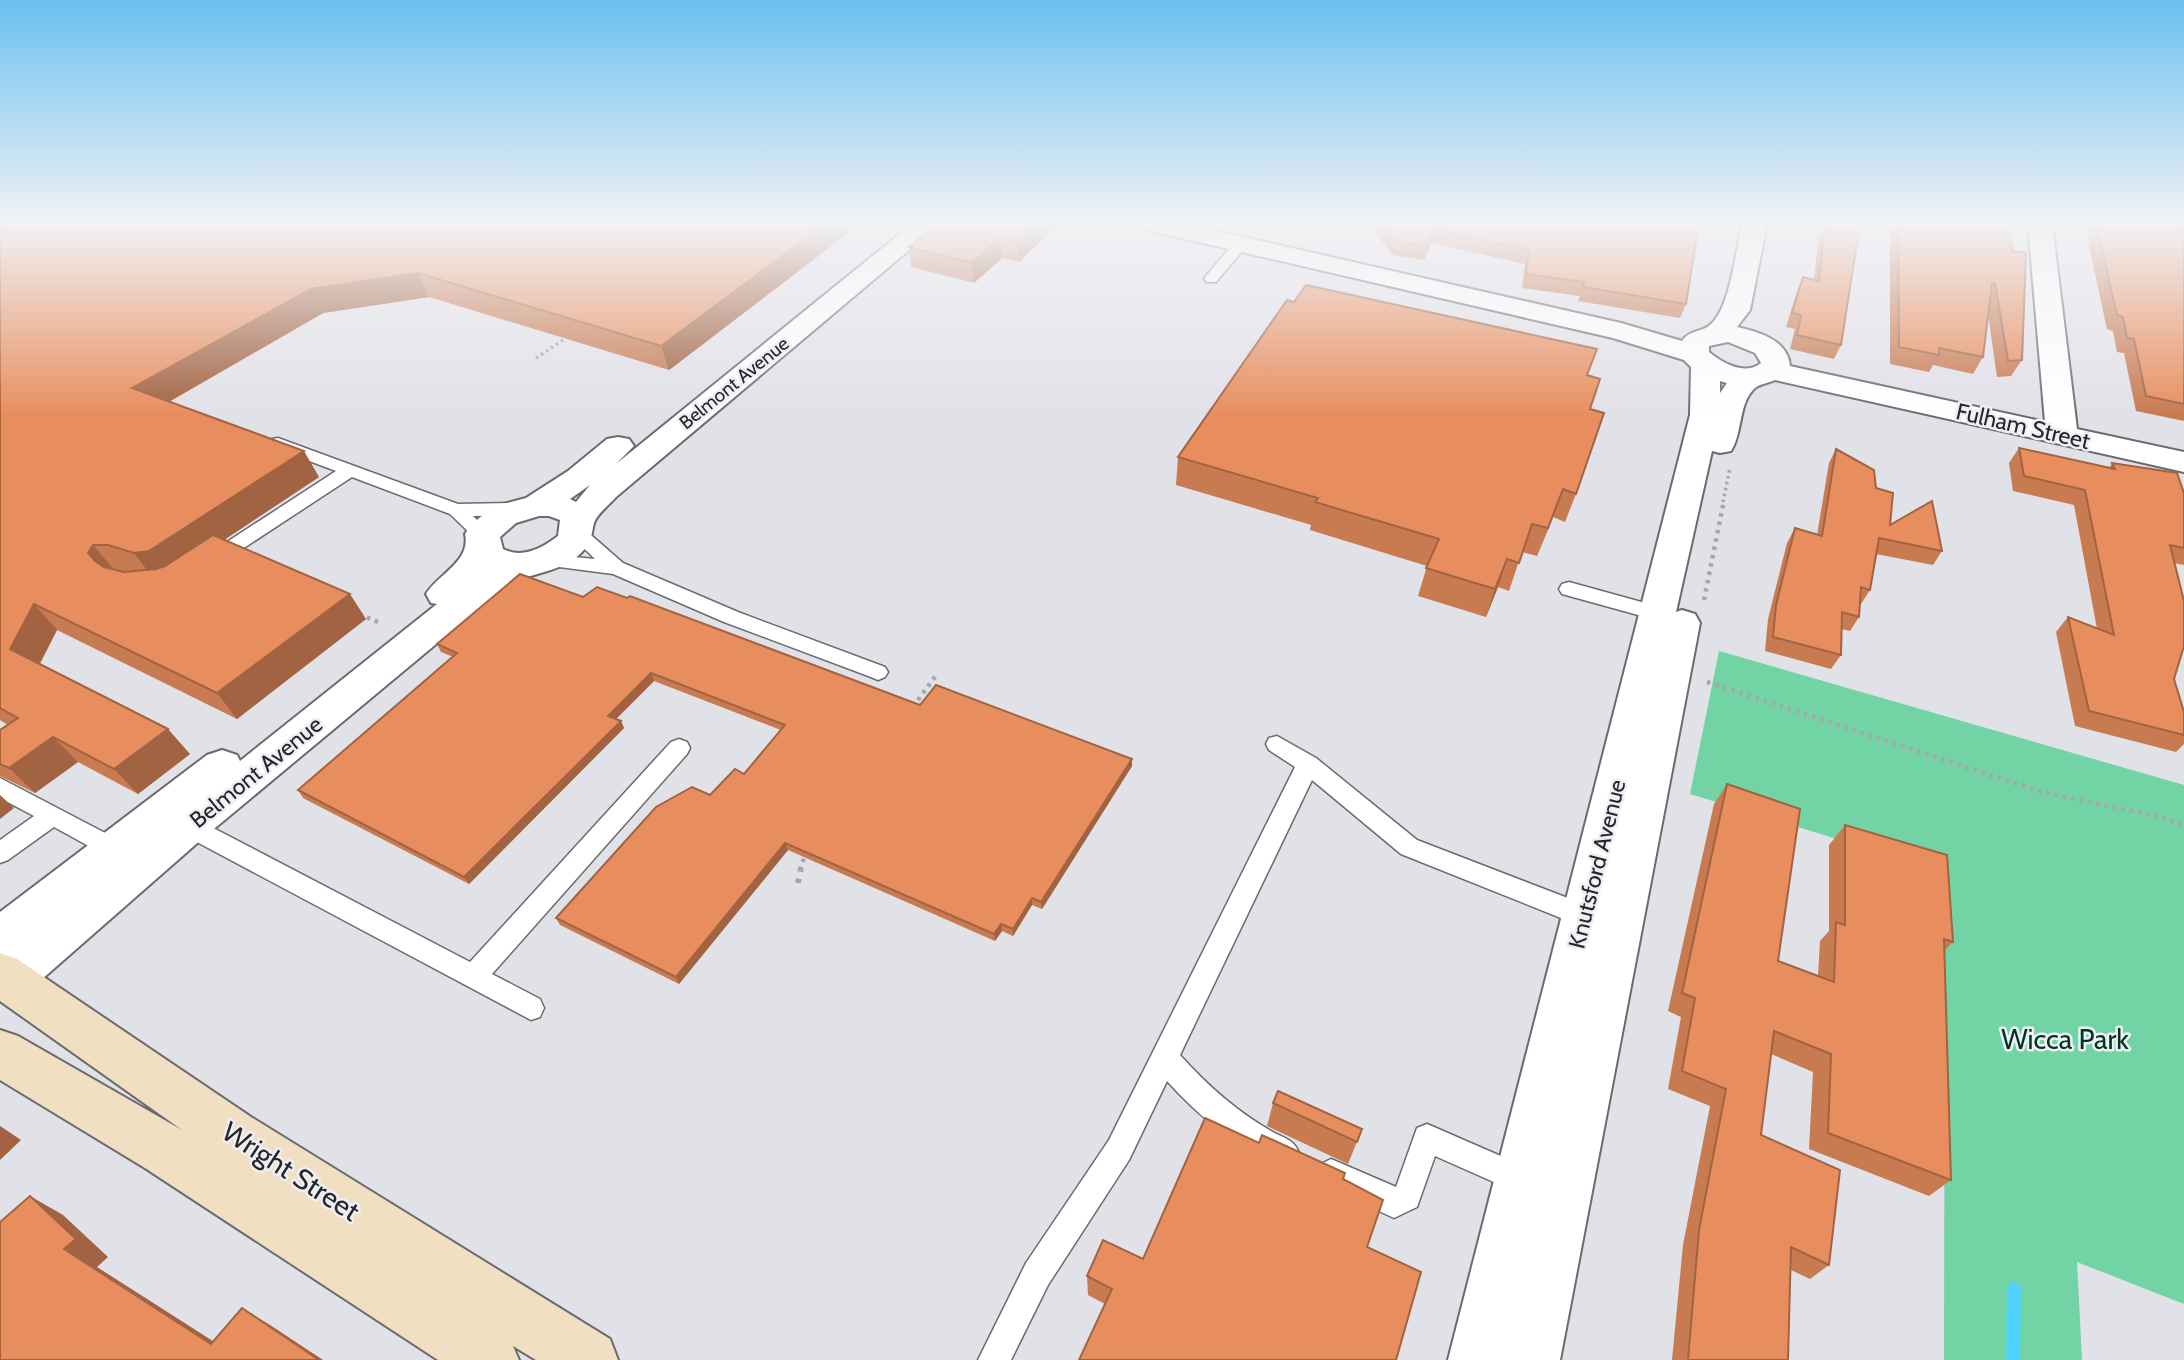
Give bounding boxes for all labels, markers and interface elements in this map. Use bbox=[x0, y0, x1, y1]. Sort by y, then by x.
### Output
street label: Belmont Avenue bbox=[675, 332, 794, 434]
street label: Fulham Street bbox=[1953, 397, 2093, 455]
street label: Belmont Avenue bbox=[184, 710, 328, 834]
street label: Knutsford Avenue bbox=[1562, 776, 1632, 951]
park label: Wicca Park bbox=[2001, 1022, 2129, 1056]
street label: Wright Street bbox=[216, 1114, 366, 1228]

